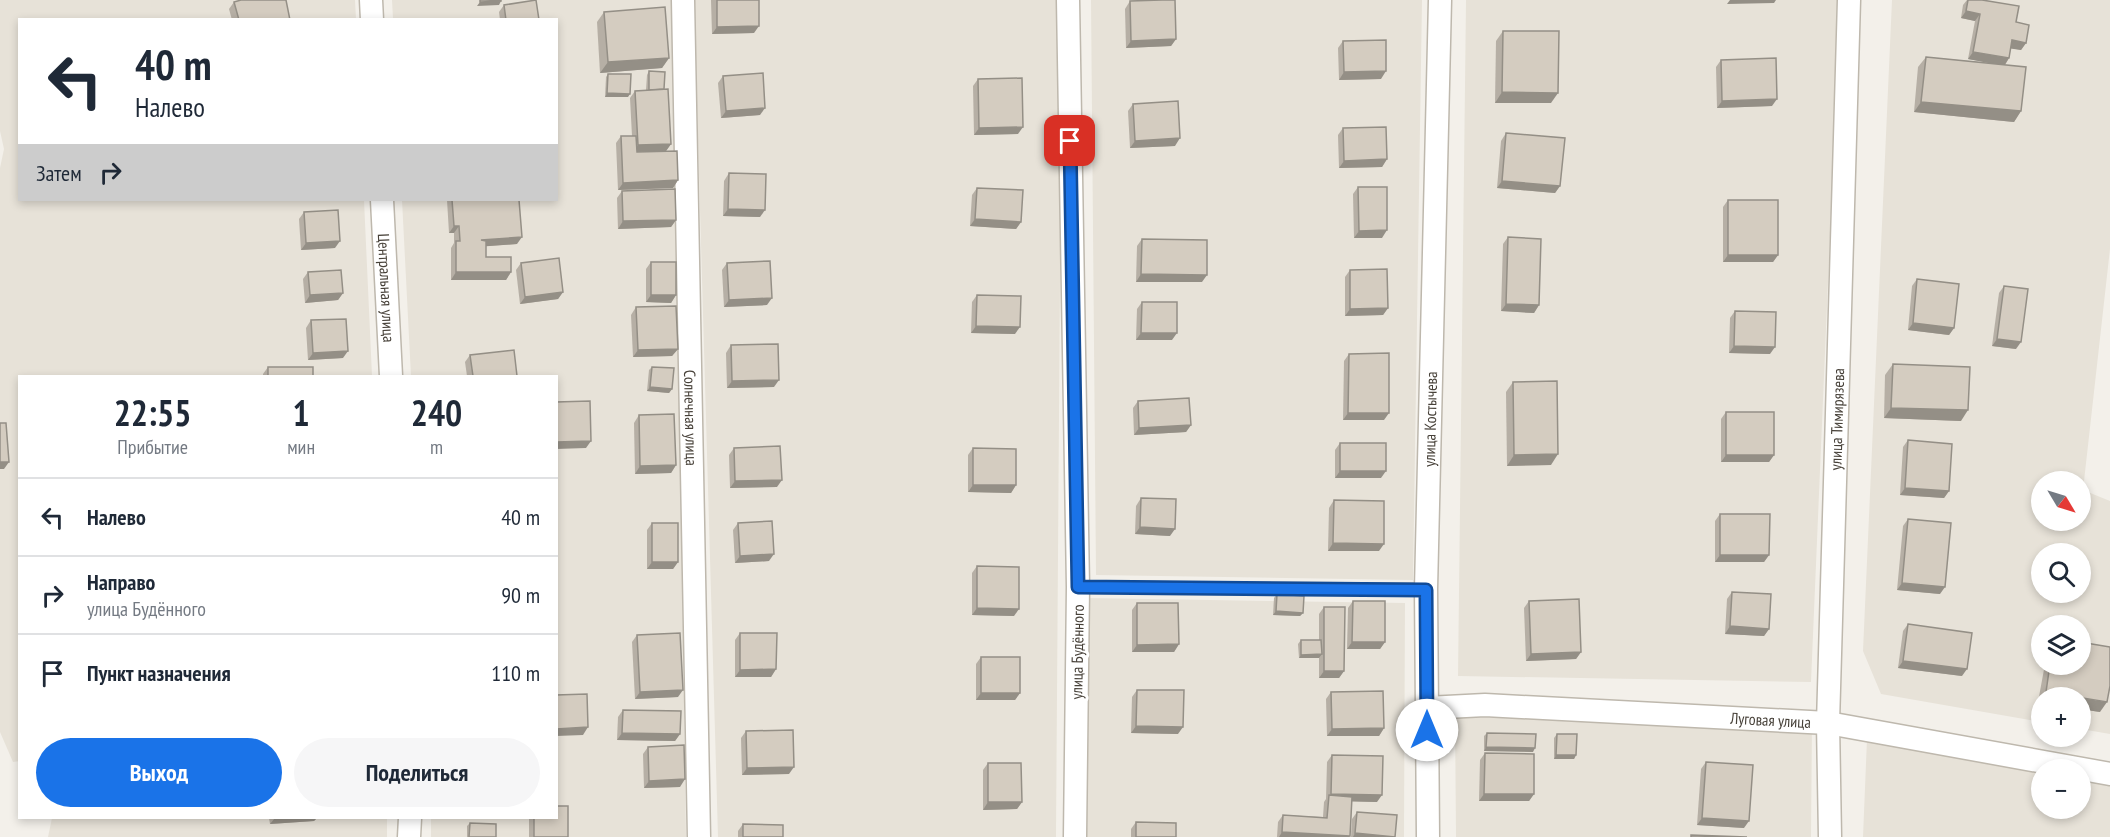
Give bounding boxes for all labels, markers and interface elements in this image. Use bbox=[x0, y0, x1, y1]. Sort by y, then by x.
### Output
text: 40 m bbox=[135, 37, 212, 92]
icon: left bbox=[36, 42, 114, 120]
text: Налево bbox=[135, 90, 205, 124]
pin bbox=[1044, 115, 1095, 166]
icon: arrive bbox=[1053, 124, 1086, 157]
icon: right bbox=[94, 156, 127, 189]
text: Затем bbox=[36, 159, 82, 187]
street label: Центральная улица bbox=[374, 233, 399, 343]
street label: улица Тимирязева bbox=[1825, 368, 1848, 471]
street label: Солнечная улица bbox=[680, 370, 702, 466]
street label: улица Костычева bbox=[1419, 371, 1441, 467]
text: 22:55 bbox=[114, 389, 192, 436]
text: 1 bbox=[293, 389, 310, 436]
text: 240 bbox=[411, 389, 462, 436]
text: Прибытие bbox=[117, 434, 188, 460]
text: мин bbox=[287, 434, 315, 460]
text: m bbox=[430, 434, 443, 460]
north arrow bbox=[2031, 471, 2091, 531]
map controls bbox=[2031, 471, 2091, 819]
icon: left bbox=[36, 501, 69, 534]
text: Налево bbox=[87, 503, 146, 531]
text: 40 m bbox=[501, 503, 540, 531]
button: search bbox=[2031, 543, 2091, 603]
text: Направо bbox=[87, 568, 155, 596]
icon: right bbox=[36, 579, 69, 612]
text: 90 m bbox=[501, 581, 540, 609]
text: улица Будённого bbox=[87, 596, 206, 622]
street label: улица Будённого bbox=[1066, 604, 1088, 700]
button: layers bbox=[2031, 615, 2091, 675]
icon: arrive bbox=[36, 657, 69, 690]
text: Пункт назначения bbox=[87, 659, 231, 687]
text: 110 m bbox=[491, 659, 540, 687]
button: + bbox=[2031, 687, 2091, 747]
position arrow bbox=[1395, 698, 1459, 762]
street label: Луговая улица bbox=[1729, 708, 1811, 732]
button: Выход bbox=[36, 738, 282, 807]
button: Поделиться bbox=[294, 738, 540, 807]
button: − bbox=[2031, 759, 2091, 819]

